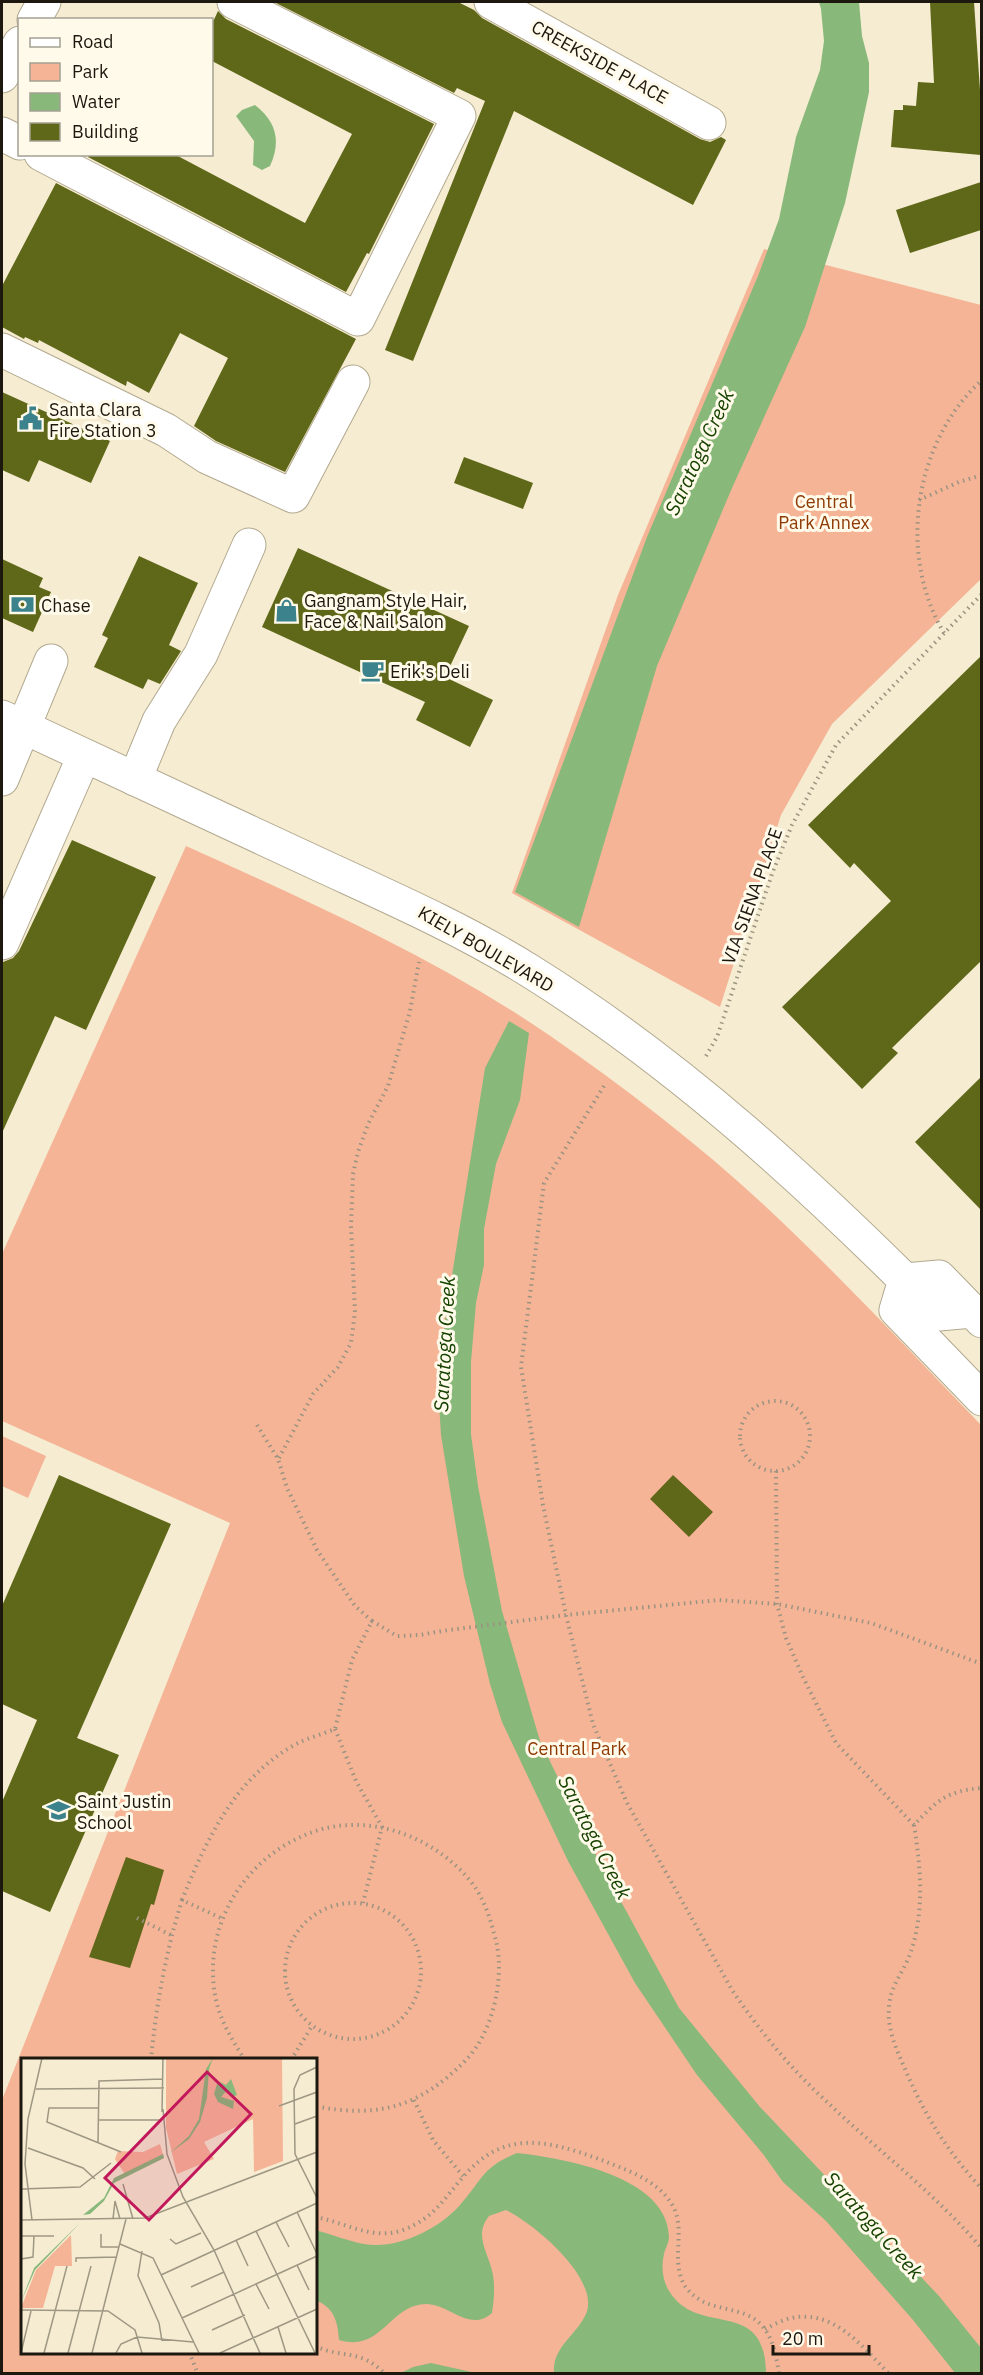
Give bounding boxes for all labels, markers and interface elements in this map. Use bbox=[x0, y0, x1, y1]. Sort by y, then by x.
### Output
street label: CREEKSIDE PLACE bbox=[528, 15, 672, 109]
legend bbox=[18, 18, 213, 156]
text: Road bbox=[72, 30, 113, 53]
text: Park bbox=[72, 60, 109, 83]
text: Water bbox=[72, 90, 121, 113]
text: Building bbox=[72, 120, 139, 143]
water label: Saratoga Creek bbox=[658, 384, 740, 519]
place label: Santa Clara Fire Station 3 bbox=[49, 398, 157, 442]
public building icon: Santa Clara Fire Station 3 bbox=[18, 406, 44, 432]
park label: Central Park Annex bbox=[778, 490, 870, 534]
place label: Gangnam Style Hair, Face & Nail Salon bbox=[304, 589, 467, 633]
bank icon: Chase bbox=[10, 592, 36, 618]
place label: Chase bbox=[41, 594, 91, 617]
shop icon: Gangnam Style Hair, Face & Nail Salon bbox=[273, 597, 299, 623]
cafe icon: Erik's Deli bbox=[359, 658, 385, 684]
place label: Erik's Deli bbox=[390, 660, 470, 683]
street label: VIA SIENA PLACE bbox=[717, 824, 787, 968]
street label: KIELY BOULEVARD bbox=[414, 901, 558, 997]
water label: Saratoga Creek bbox=[427, 1275, 461, 1413]
park label: Central Park bbox=[527, 1737, 627, 1760]
water label: Saratoga Creek bbox=[552, 1770, 638, 1904]
place label: Saint Justin School bbox=[77, 1790, 171, 1834]
school or university icon: Saint Justin School bbox=[46, 1798, 72, 1824]
inset map bbox=[21, 2058, 316, 2354]
water label: Saratoga Creek bbox=[819, 2165, 930, 2285]
scale bar bbox=[773, 2318, 869, 2356]
text: 20 m bbox=[782, 2327, 824, 2350]

